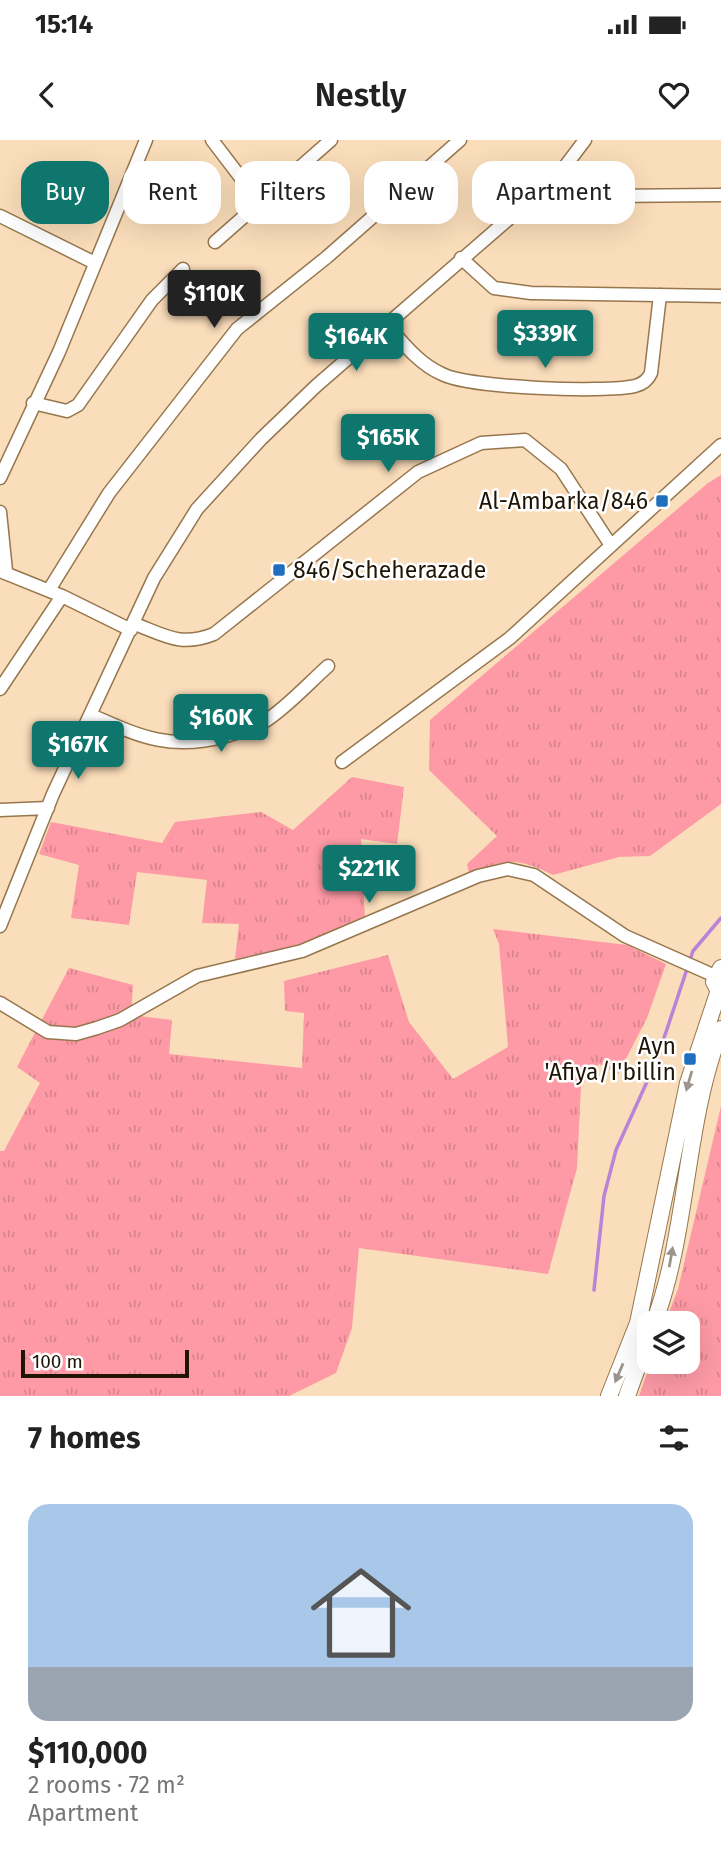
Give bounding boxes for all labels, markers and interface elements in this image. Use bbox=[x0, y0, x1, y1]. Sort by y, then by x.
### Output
text: 15:14 bbox=[35, 9, 93, 40]
icon: back bbox=[28, 76, 66, 114]
text: Nestly bbox=[315, 76, 406, 114]
icon: heart bbox=[655, 76, 693, 114]
chip: Buy bbox=[21, 161, 109, 224]
chip: Rent bbox=[123, 161, 221, 224]
chip: Filters bbox=[235, 161, 350, 224]
chip: New bbox=[364, 161, 458, 224]
chip: Apartment bbox=[472, 161, 635, 224]
pin: $110K bbox=[165, 270, 263, 330]
text: $110K bbox=[184, 279, 244, 307]
pin: $339K bbox=[496, 310, 594, 370]
pin: $164K bbox=[307, 314, 405, 373]
text: $339K bbox=[513, 319, 577, 347]
text: $164K bbox=[325, 322, 388, 350]
pin: $165K bbox=[339, 414, 437, 474]
text: $165K bbox=[357, 423, 419, 451]
place label: Al-Ambarka/846 bbox=[479, 487, 648, 515]
marker: Al-Ambarka/846 bbox=[654, 493, 670, 509]
place label: 846/Scheherazade bbox=[293, 556, 486, 584]
marker: 846/Scheherazade bbox=[271, 562, 287, 578]
pin: $160K bbox=[172, 694, 270, 754]
text: $160K bbox=[189, 703, 253, 731]
pin: $167K bbox=[29, 722, 127, 781]
text: $167K bbox=[48, 730, 108, 758]
pin: $221K bbox=[320, 846, 418, 905]
text: $221K bbox=[339, 854, 399, 882]
place label: Ayn 'Afiya/I'billin bbox=[544, 1032, 676, 1086]
marker: Ayn 'Afiya/I'billin bbox=[682, 1051, 698, 1067]
one-way arrow bbox=[683, 1070, 694, 1092]
one-way arrow bbox=[665, 1246, 676, 1268]
map controls bbox=[637, 1311, 700, 1374]
button: layers bbox=[637, 1311, 700, 1374]
scale bar bbox=[21, 1347, 189, 1379]
text: 100 m bbox=[32, 1350, 83, 1373]
one-way arrow bbox=[613, 1363, 625, 1383]
icon: filters bbox=[655, 1419, 693, 1457]
text: 7 homes bbox=[28, 1420, 140, 1456]
icon: home bbox=[298, 1550, 424, 1676]
text: $110,000 bbox=[28, 1735, 148, 1771]
text: 2 rooms · 72 m² bbox=[28, 1771, 185, 1799]
text: Apartment bbox=[28, 1799, 138, 1827]

